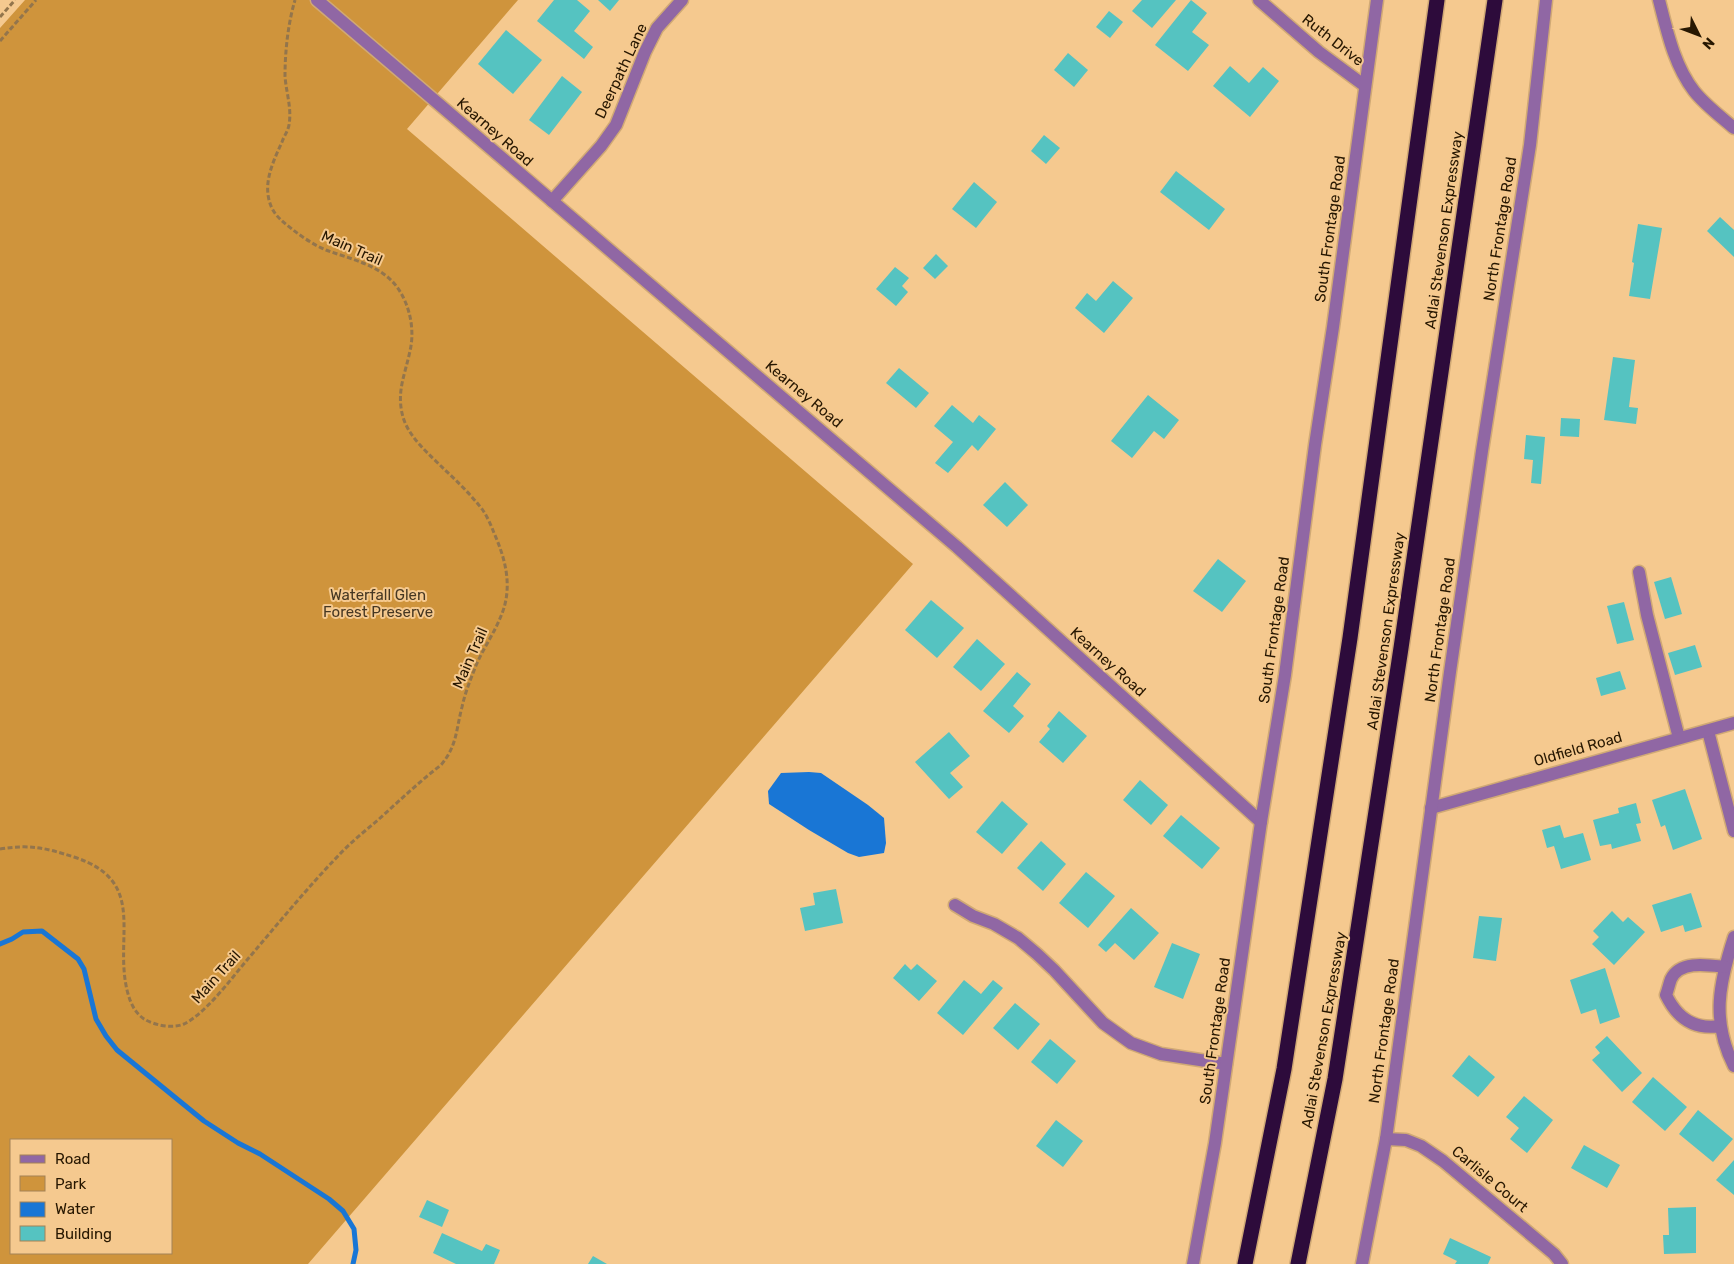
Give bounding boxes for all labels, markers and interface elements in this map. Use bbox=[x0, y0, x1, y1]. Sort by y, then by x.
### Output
street label: Ruth Drive bbox=[1298, 10, 1368, 70]
north arrow bbox=[1674, 10, 1724, 60]
street label: Deerpath Lane bbox=[591, 21, 651, 121]
text: N bbox=[1699, 34, 1718, 53]
street label: Kearney Road bbox=[453, 94, 537, 170]
street label: Adlai Stevenson Expressway bbox=[1421, 130, 1467, 330]
street label: South Frontage Road bbox=[1311, 154, 1349, 304]
street label: North Frontage Road bbox=[1480, 156, 1520, 302]
street label: Main Trail bbox=[319, 227, 385, 269]
street label: Kearney Road bbox=[762, 356, 846, 432]
street label: Adlai Stevenson Expressway bbox=[1363, 531, 1409, 731]
street label: South Frontage Road bbox=[1255, 555, 1293, 705]
street label: North Frontage Road bbox=[1421, 557, 1459, 703]
park label: Waterfall Glen Forest Preserve bbox=[323, 586, 433, 621]
street label: Kearney Road bbox=[1067, 623, 1149, 701]
street label: Main Trail bbox=[449, 625, 491, 691]
street label: Oldfield Road bbox=[1532, 728, 1624, 770]
street label: Adlai Stevenson Expressway bbox=[1298, 930, 1350, 1130]
street label: Main Trail bbox=[188, 947, 244, 1007]
street label: South Frontage Road bbox=[1196, 956, 1234, 1106]
street label: North Frontage Road bbox=[1365, 958, 1403, 1104]
legend bbox=[10, 1139, 172, 1254]
street label: Carlisle Court bbox=[1448, 1142, 1532, 1216]
text: Road bbox=[55, 1150, 91, 1168]
text: Park bbox=[55, 1175, 86, 1193]
text: Water bbox=[55, 1200, 95, 1218]
text: Building bbox=[55, 1225, 112, 1243]

